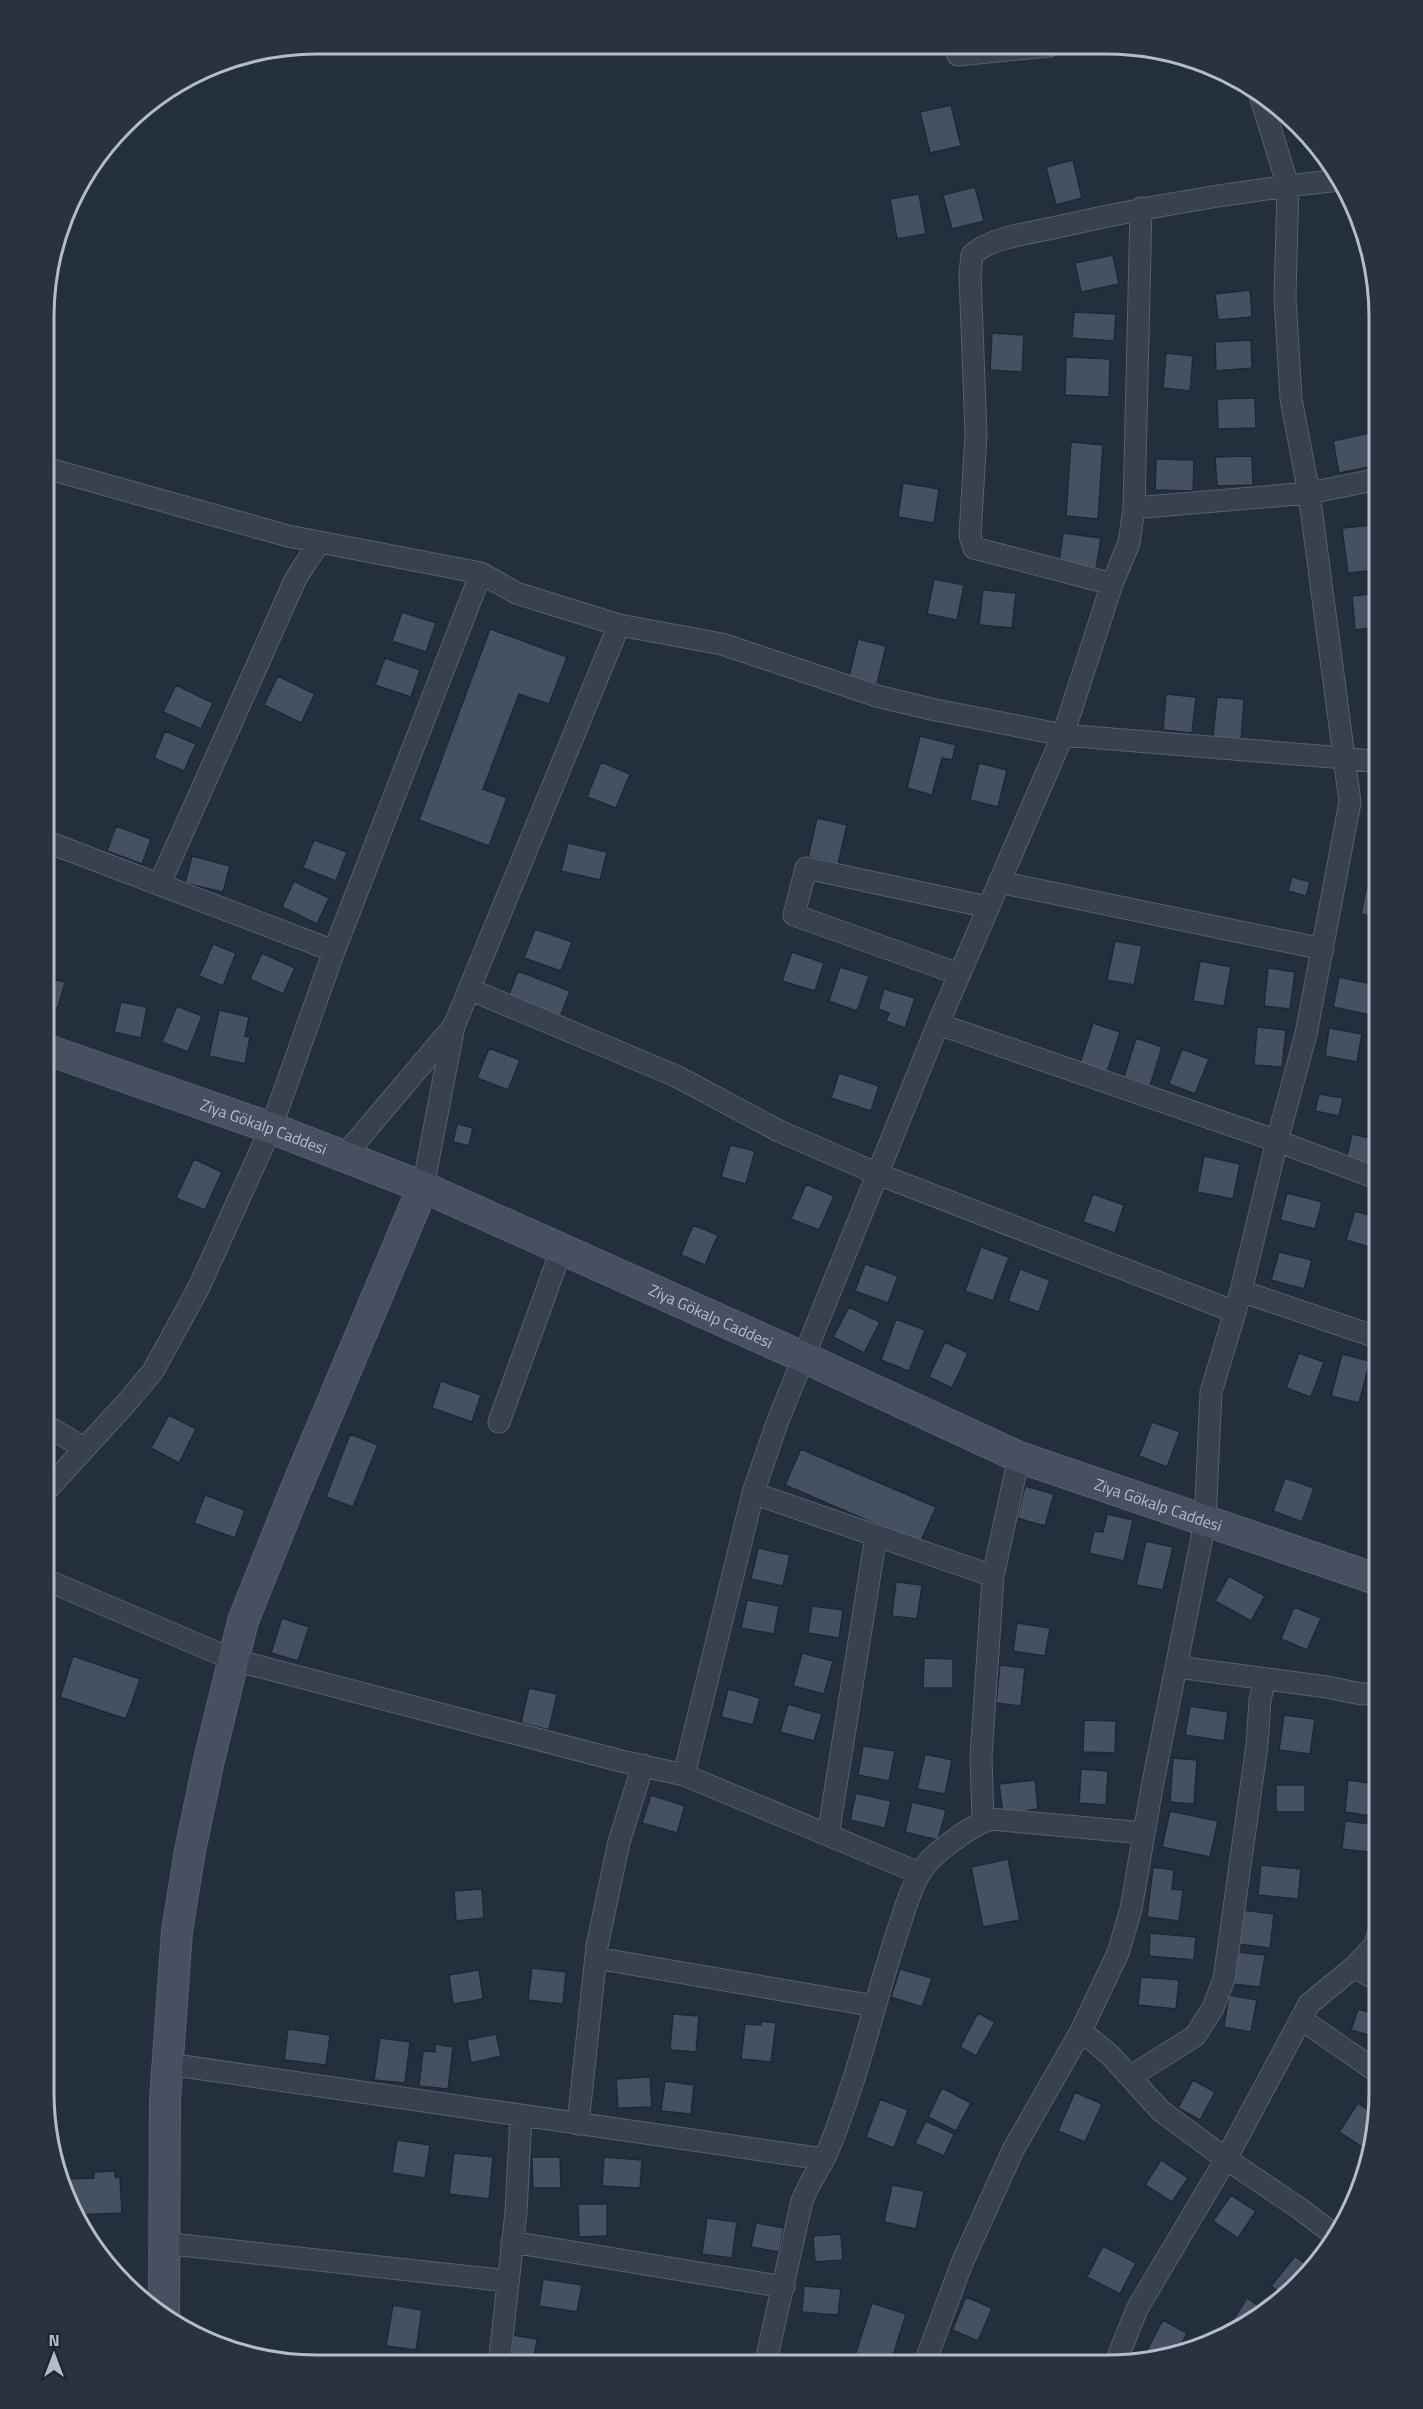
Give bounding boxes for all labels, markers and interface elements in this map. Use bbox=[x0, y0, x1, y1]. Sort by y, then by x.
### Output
street label: Ziya Gökalp Caddesi bbox=[197, 1092, 331, 1161]
street label: Ziya Gökalp Caddesi bbox=[645, 1278, 777, 1354]
street label: Ziya Gökalp Caddesi bbox=[1091, 1472, 1225, 1538]
north arrow bbox=[24, 2325, 84, 2385]
text: N bbox=[48, 2328, 60, 2352]

